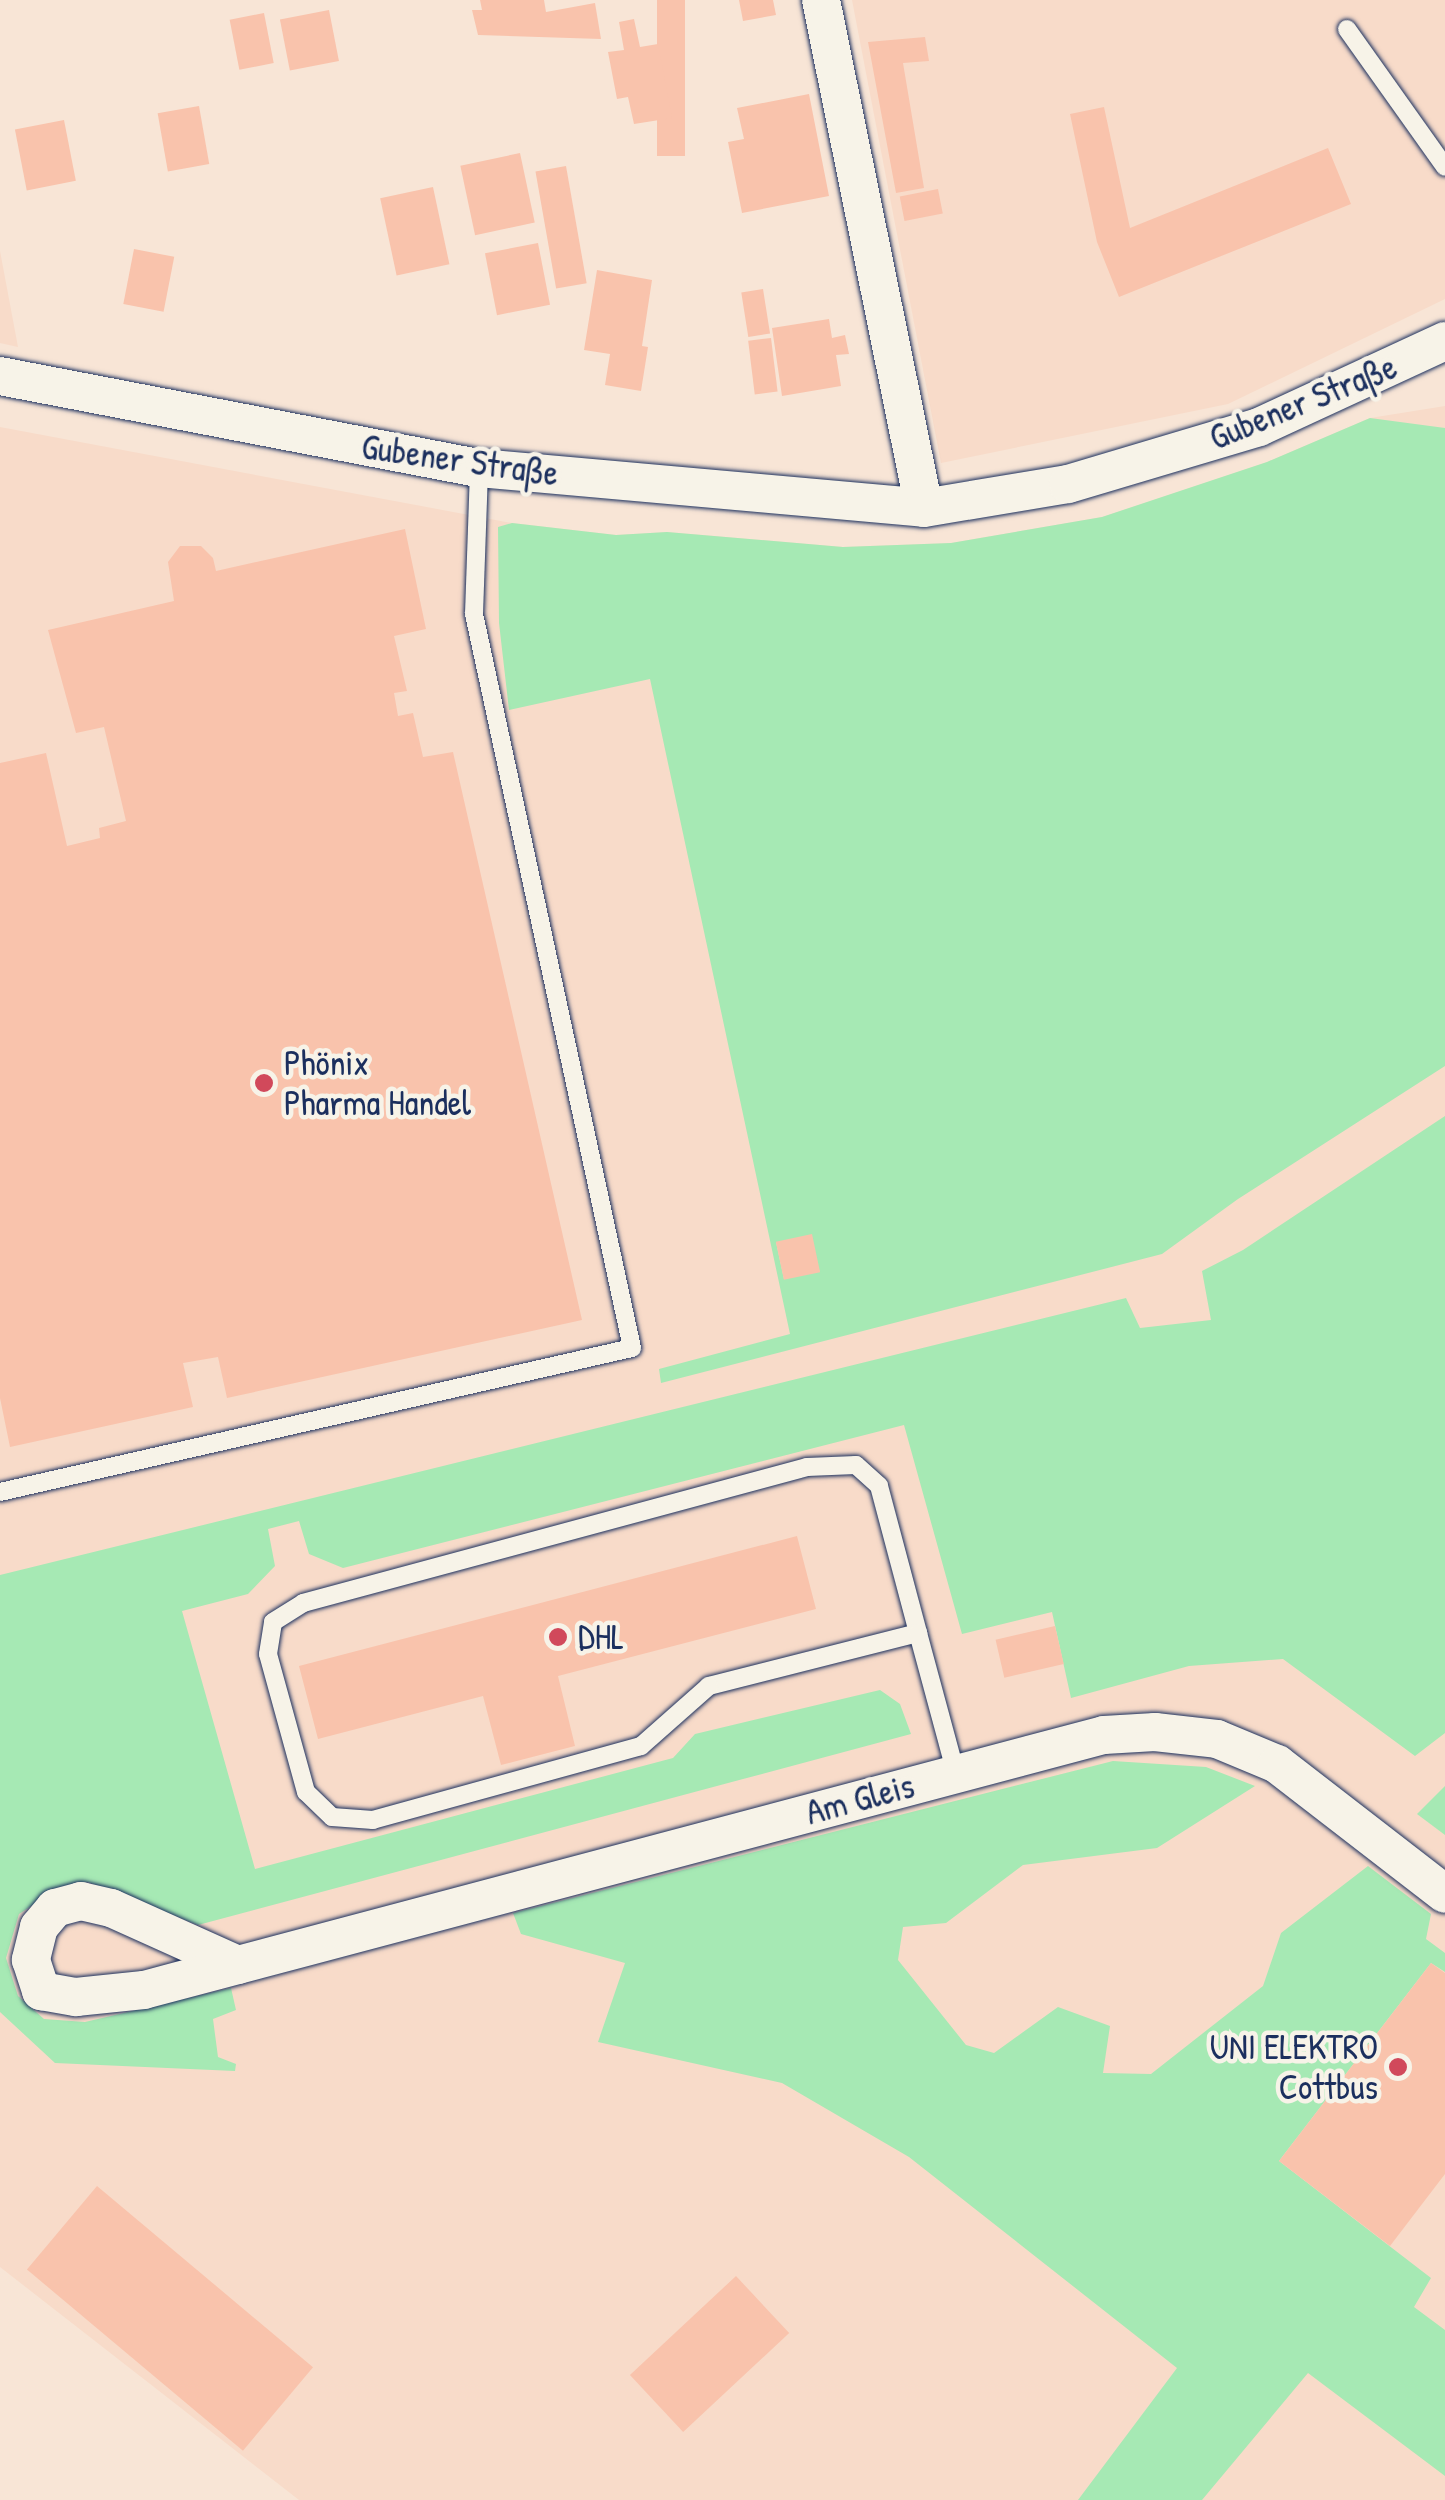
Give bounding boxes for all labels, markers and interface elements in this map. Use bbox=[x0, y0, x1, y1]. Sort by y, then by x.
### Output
street label: Gubener Straße bbox=[1203, 345, 1403, 459]
street label: Gubener Straße bbox=[359, 425, 561, 495]
place label: Phönix Pharma Handel bbox=[284, 1042, 471, 1124]
marker: Phönix Pharma Handel bbox=[253, 1072, 275, 1094]
place label: DHL bbox=[578, 1616, 624, 1658]
marker: DHL bbox=[547, 1626, 569, 1648]
street label: Am Gleis bbox=[801, 1764, 919, 1834]
place label: UNI ELEKTRO Cottbus bbox=[1210, 2026, 1378, 2108]
marker: UNI ELEKTRO Cottbus bbox=[1387, 2056, 1409, 2078]

